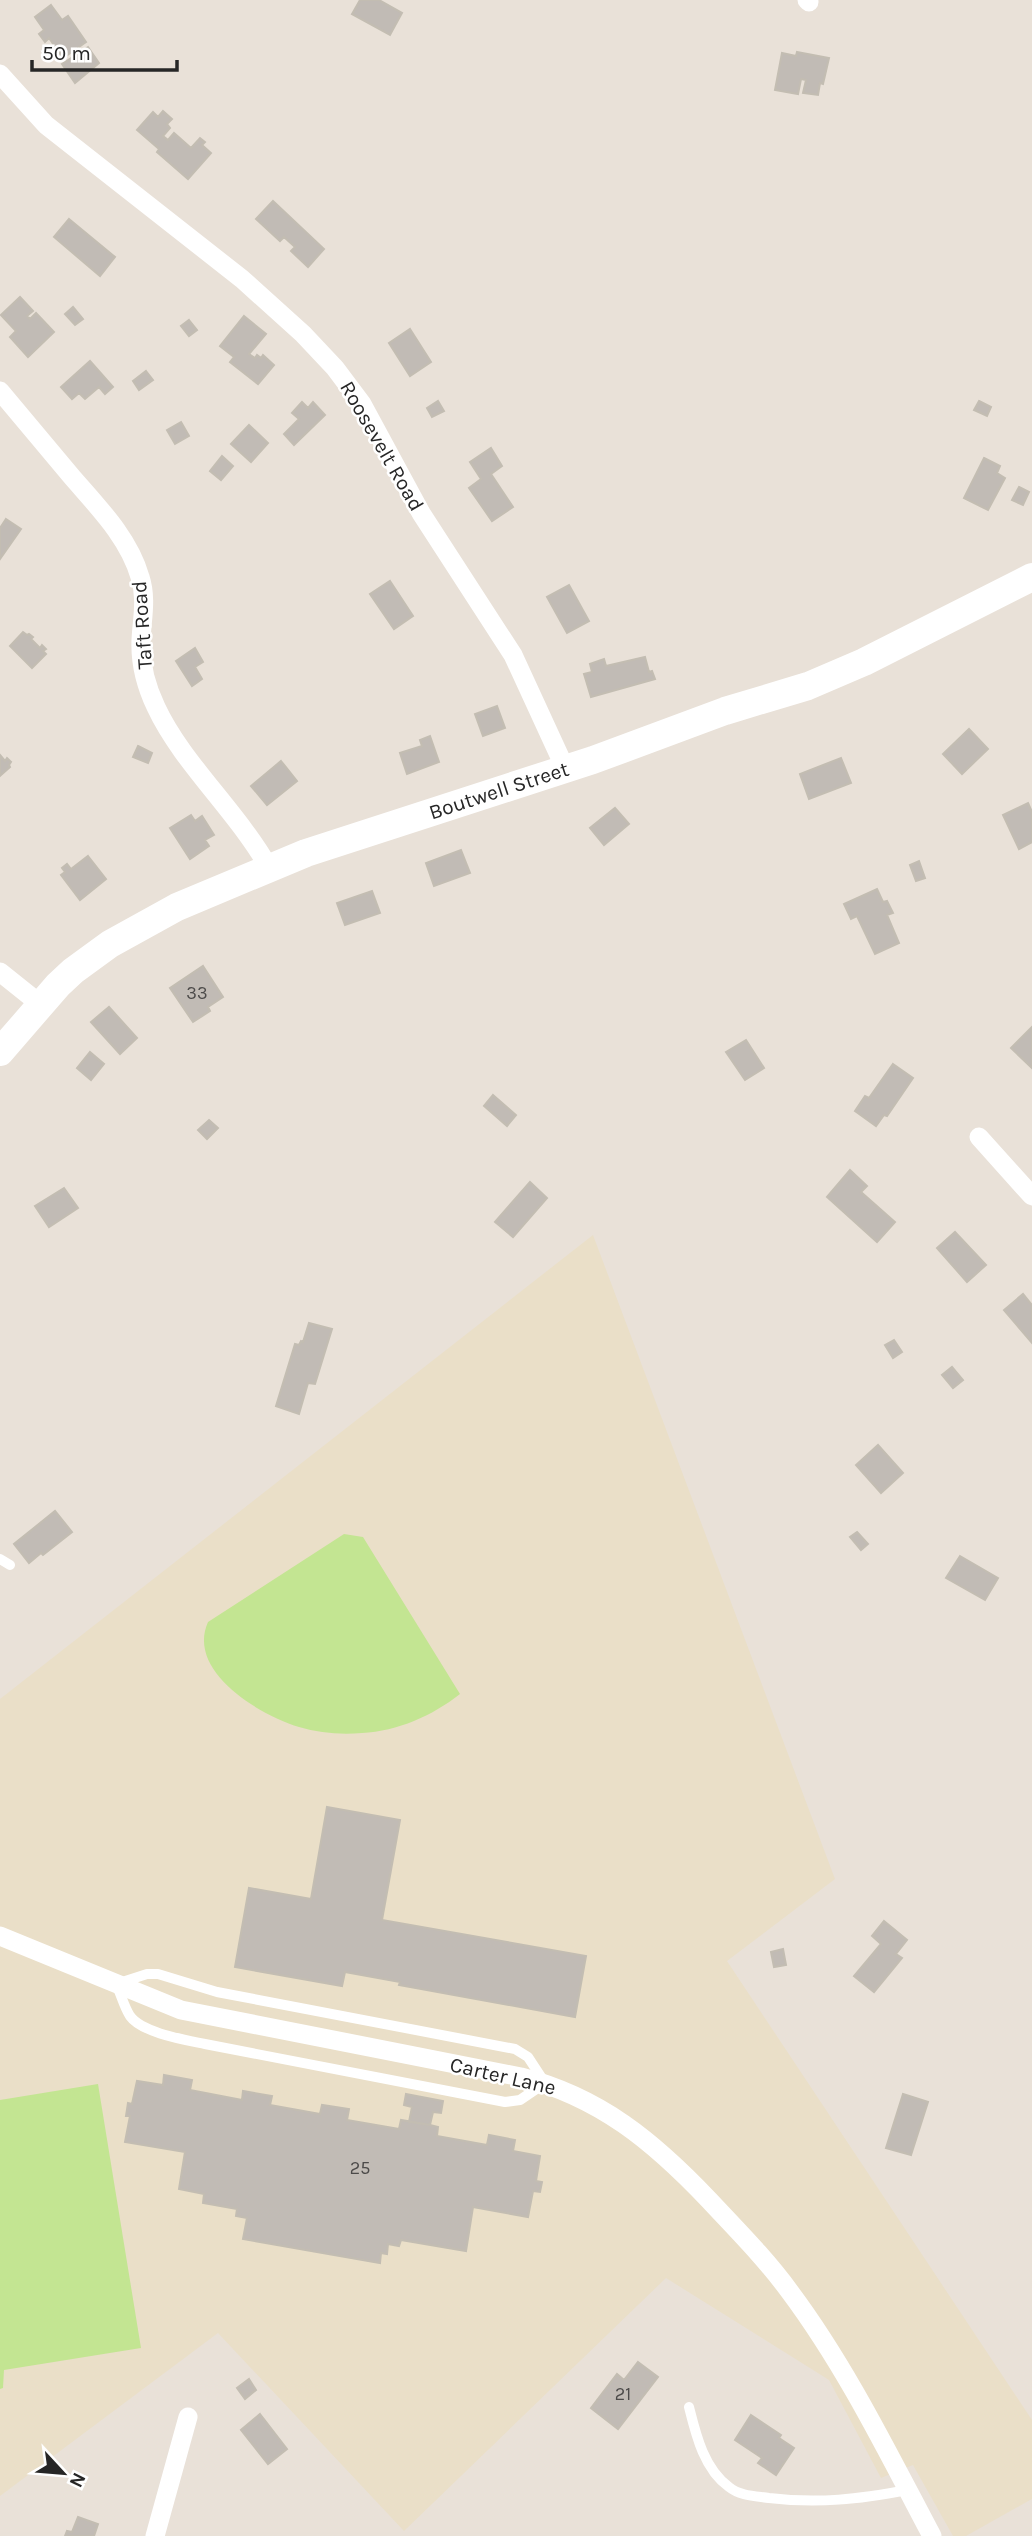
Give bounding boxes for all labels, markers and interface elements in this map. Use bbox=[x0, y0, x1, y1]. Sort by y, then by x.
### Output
scale bar bbox=[32, 28, 177, 72]
text: 50 m bbox=[42, 41, 91, 65]
street label: Roosevelt Road bbox=[335, 377, 429, 515]
street label: Taft Road bbox=[127, 580, 157, 670]
street label: Boutwell Street bbox=[426, 757, 572, 824]
house number: 33 bbox=[186, 982, 208, 1004]
street label: Carter Lane bbox=[448, 2052, 558, 2100]
house number: 25 bbox=[350, 2157, 370, 2179]
house number: 21 bbox=[615, 2383, 631, 2405]
north arrow bbox=[28, 2438, 98, 2508]
text: N bbox=[65, 2469, 90, 2491]

